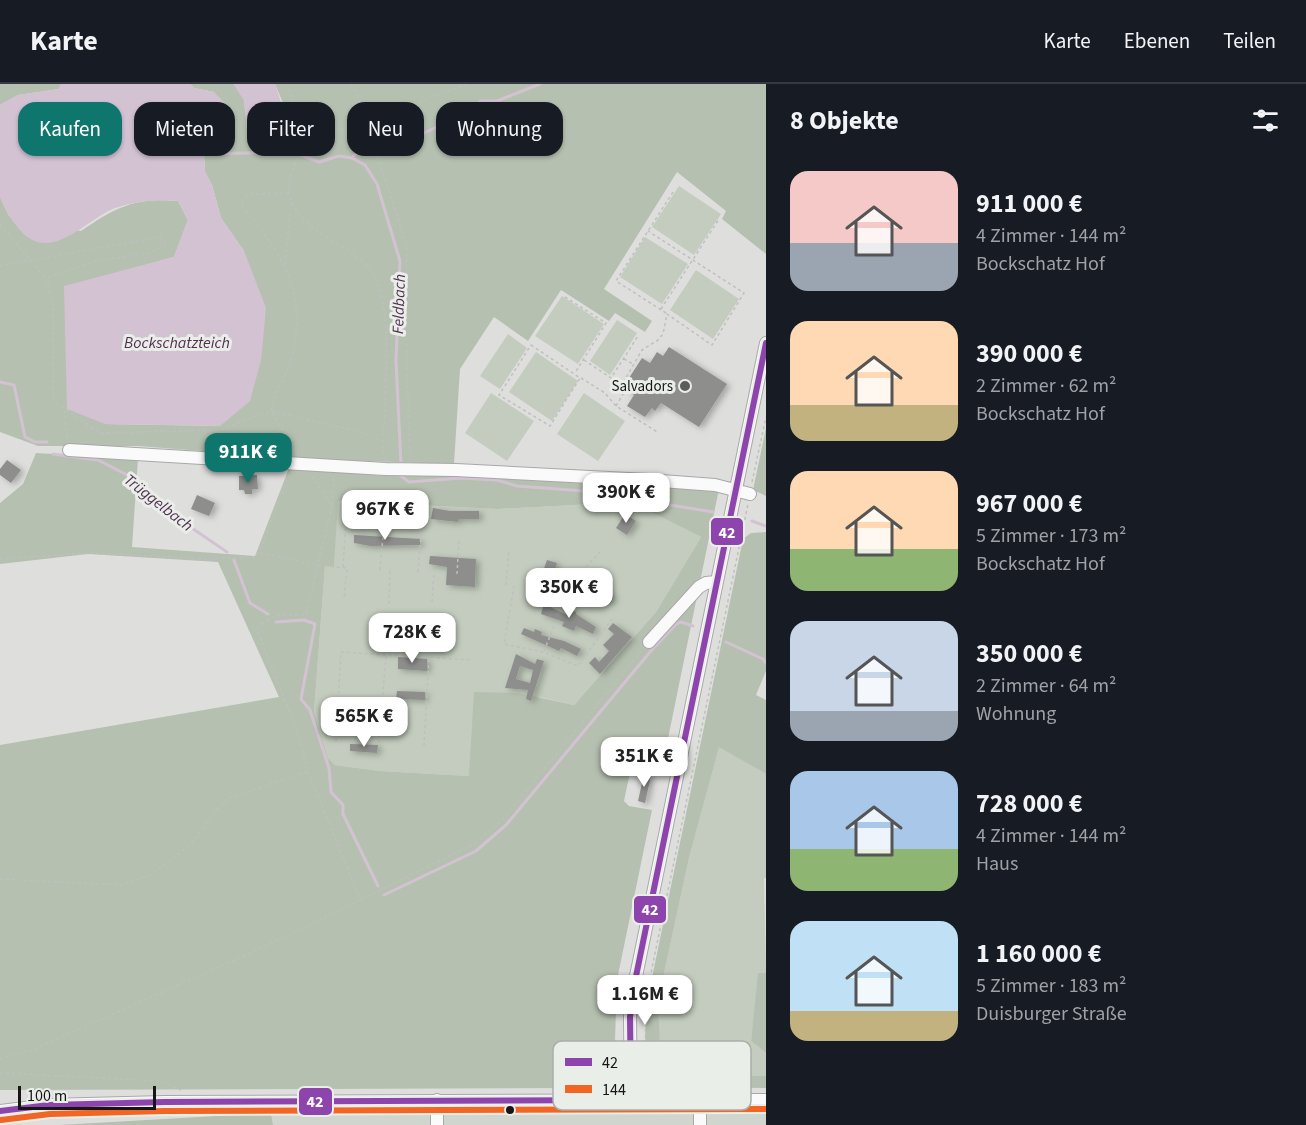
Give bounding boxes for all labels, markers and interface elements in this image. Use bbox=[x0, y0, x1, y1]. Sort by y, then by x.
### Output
text: Karte bbox=[30, 21, 98, 61]
text: Karte bbox=[1044, 26, 1091, 56]
text: Ebenen bbox=[1124, 26, 1190, 56]
text: Teilen bbox=[1223, 26, 1276, 56]
chip: Kaufen bbox=[18, 102, 122, 156]
chip: Mieten bbox=[134, 102, 235, 156]
chip: Filter bbox=[247, 102, 335, 156]
chip: Neu bbox=[347, 102, 424, 156]
chip: Wohnung bbox=[436, 102, 563, 156]
text: 8 Objekte bbox=[790, 102, 899, 139]
icon: filters bbox=[1249, 104, 1282, 137]
text: 911 000 € bbox=[976, 185, 1083, 222]
icon: home bbox=[838, 195, 910, 267]
text: 4 Zimmer · 144 m² bbox=[976, 222, 1126, 250]
text: Bockschatz Hof bbox=[976, 250, 1105, 278]
water label: Feldbach bbox=[387, 274, 411, 334]
water label: Bockschatzteich bbox=[124, 332, 230, 354]
text: 390 000 € bbox=[976, 335, 1083, 372]
icon: home bbox=[838, 345, 910, 417]
text: 2 Zimmer · 62 m² bbox=[976, 372, 1116, 400]
place label: Salvadors bbox=[611, 376, 673, 397]
marker: Salvadors bbox=[678, 379, 692, 393]
text: Bockschatz Hof bbox=[976, 400, 1105, 428]
pin: 911K € bbox=[199, 433, 297, 484]
text: 911K € bbox=[219, 438, 277, 466]
water label: Trüggelbach bbox=[119, 469, 197, 537]
pin: 390K € bbox=[577, 473, 675, 524]
text: 390K € bbox=[597, 478, 655, 506]
text: 967 000 € bbox=[976, 485, 1083, 522]
pin: 967K € bbox=[336, 490, 434, 541]
text: 967K € bbox=[356, 495, 414, 523]
icon: home bbox=[838, 495, 910, 567]
line badge: 42 bbox=[710, 517, 744, 546]
text: 42 bbox=[719, 522, 735, 544]
text: 5 Zimmer · 173 m² bbox=[976, 522, 1126, 550]
text: Bockschatz Hof bbox=[976, 550, 1105, 578]
pin: 350K € bbox=[520, 568, 618, 619]
text: 350K € bbox=[540, 573, 598, 601]
pin: 728K € bbox=[363, 613, 461, 664]
text: 728K € bbox=[383, 618, 441, 646]
text: 350 000 € bbox=[976, 635, 1083, 672]
icon: home bbox=[838, 645, 910, 717]
text: 2 Zimmer · 64 m² bbox=[976, 672, 1116, 700]
pin: 565K € bbox=[315, 697, 413, 748]
text: Wohnung bbox=[976, 700, 1056, 728]
text: 565K € bbox=[335, 702, 393, 730]
pin: 351K € bbox=[595, 737, 693, 788]
text: 351K € bbox=[615, 742, 673, 770]
text: 728 000 € bbox=[976, 785, 1083, 822]
icon: home bbox=[838, 795, 910, 867]
text: 4 Zimmer · 144 m² bbox=[976, 822, 1126, 850]
text: Haus bbox=[976, 850, 1018, 878]
line badge: 42 bbox=[633, 895, 667, 924]
text: 42 bbox=[642, 899, 658, 921]
text: 1 160 000 € bbox=[976, 935, 1101, 972]
icon: home bbox=[838, 945, 910, 1017]
text: 5 Zimmer · 183 m² bbox=[976, 972, 1126, 1000]
pin: 1.16M € bbox=[590, 975, 700, 1026]
text: 1.16M € bbox=[611, 980, 679, 1008]
text: Duisburger Straße bbox=[976, 1000, 1127, 1028]
legend bbox=[553, 1041, 751, 1110]
text: 42 bbox=[602, 1052, 618, 1074]
text: 144 bbox=[602, 1079, 626, 1101]
scale bar bbox=[18, 1083, 156, 1110]
text: 100 m bbox=[27, 1085, 67, 1107]
line badge: 42 bbox=[298, 1087, 333, 1116]
text: 42 bbox=[307, 1091, 323, 1113]
unlabelled marker bbox=[504, 1104, 516, 1116]

